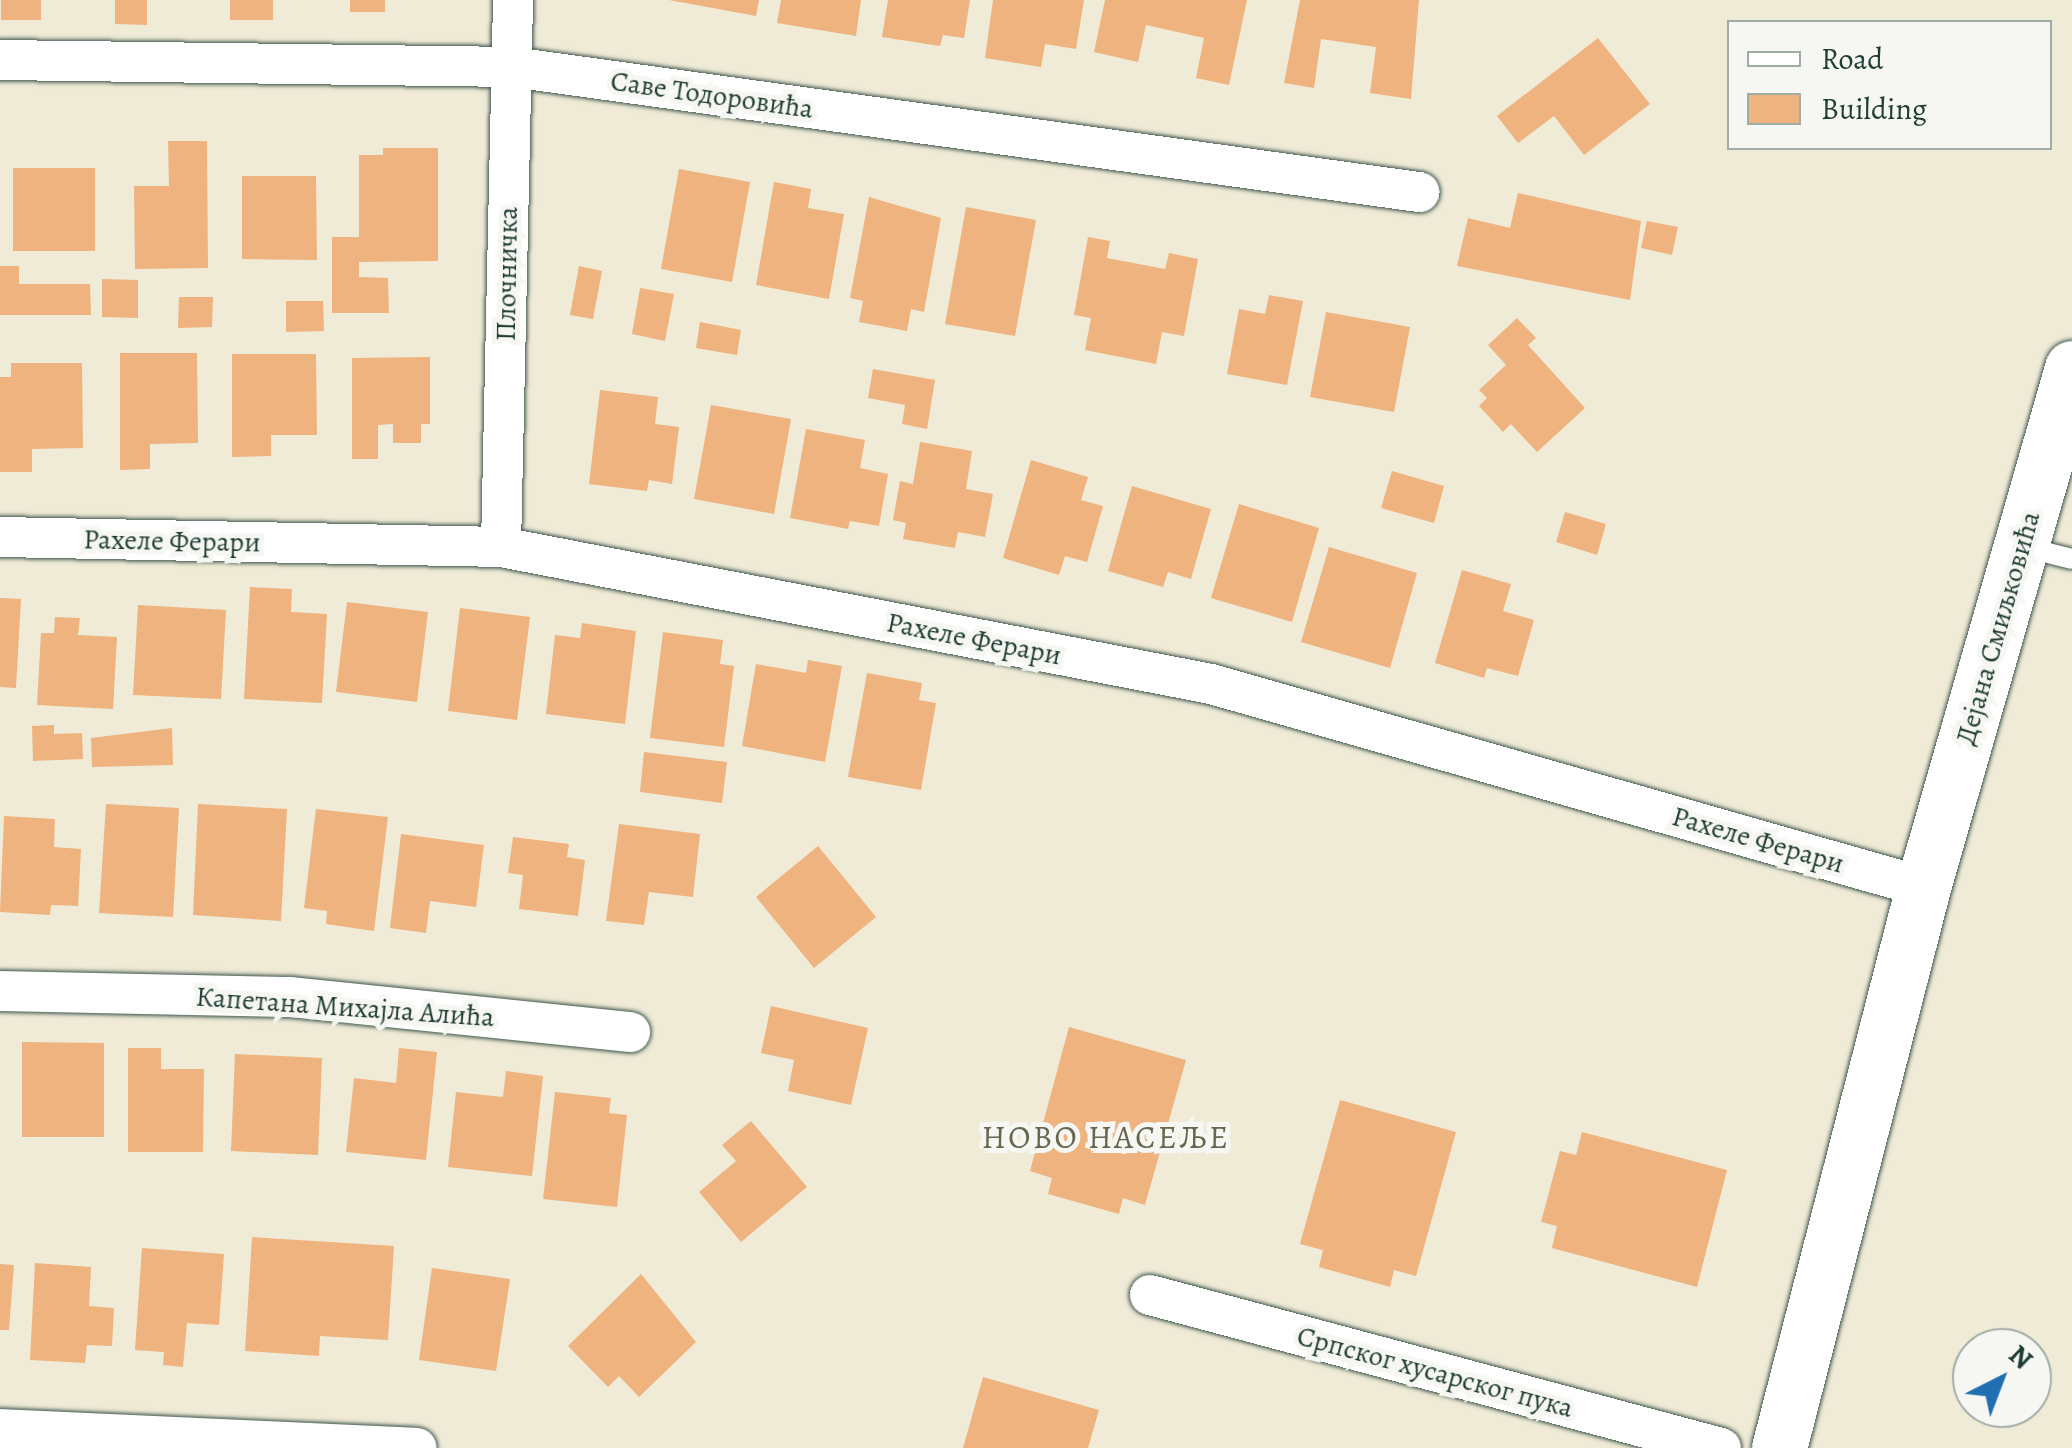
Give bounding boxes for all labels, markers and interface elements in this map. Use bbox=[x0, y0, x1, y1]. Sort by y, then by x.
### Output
legend bbox=[1727, 20, 2052, 150]
text: Road bbox=[1821, 39, 1883, 79]
street label: Саве Тодоровића bbox=[609, 64, 815, 126]
text: Building bbox=[1821, 89, 1927, 129]
street label: Плочничка bbox=[489, 207, 525, 341]
street label: Дејана Смиљковића bbox=[1949, 507, 2047, 749]
street label: Рахеле Ферари bbox=[83, 523, 261, 559]
street label: Рахеле Ферари bbox=[884, 606, 1064, 672]
street label: Рахеле Ферари bbox=[1668, 799, 1848, 881]
street label: Капетана Михајла Алића bbox=[195, 980, 495, 1034]
district label: НОВО НАСЕЉЕ bbox=[982, 1118, 1230, 1156]
street label: Српског хусарског пука bbox=[1293, 1319, 1577, 1425]
north arrow bbox=[1952, 1328, 2052, 1428]
text: N bbox=[2000, 1336, 2041, 1378]

